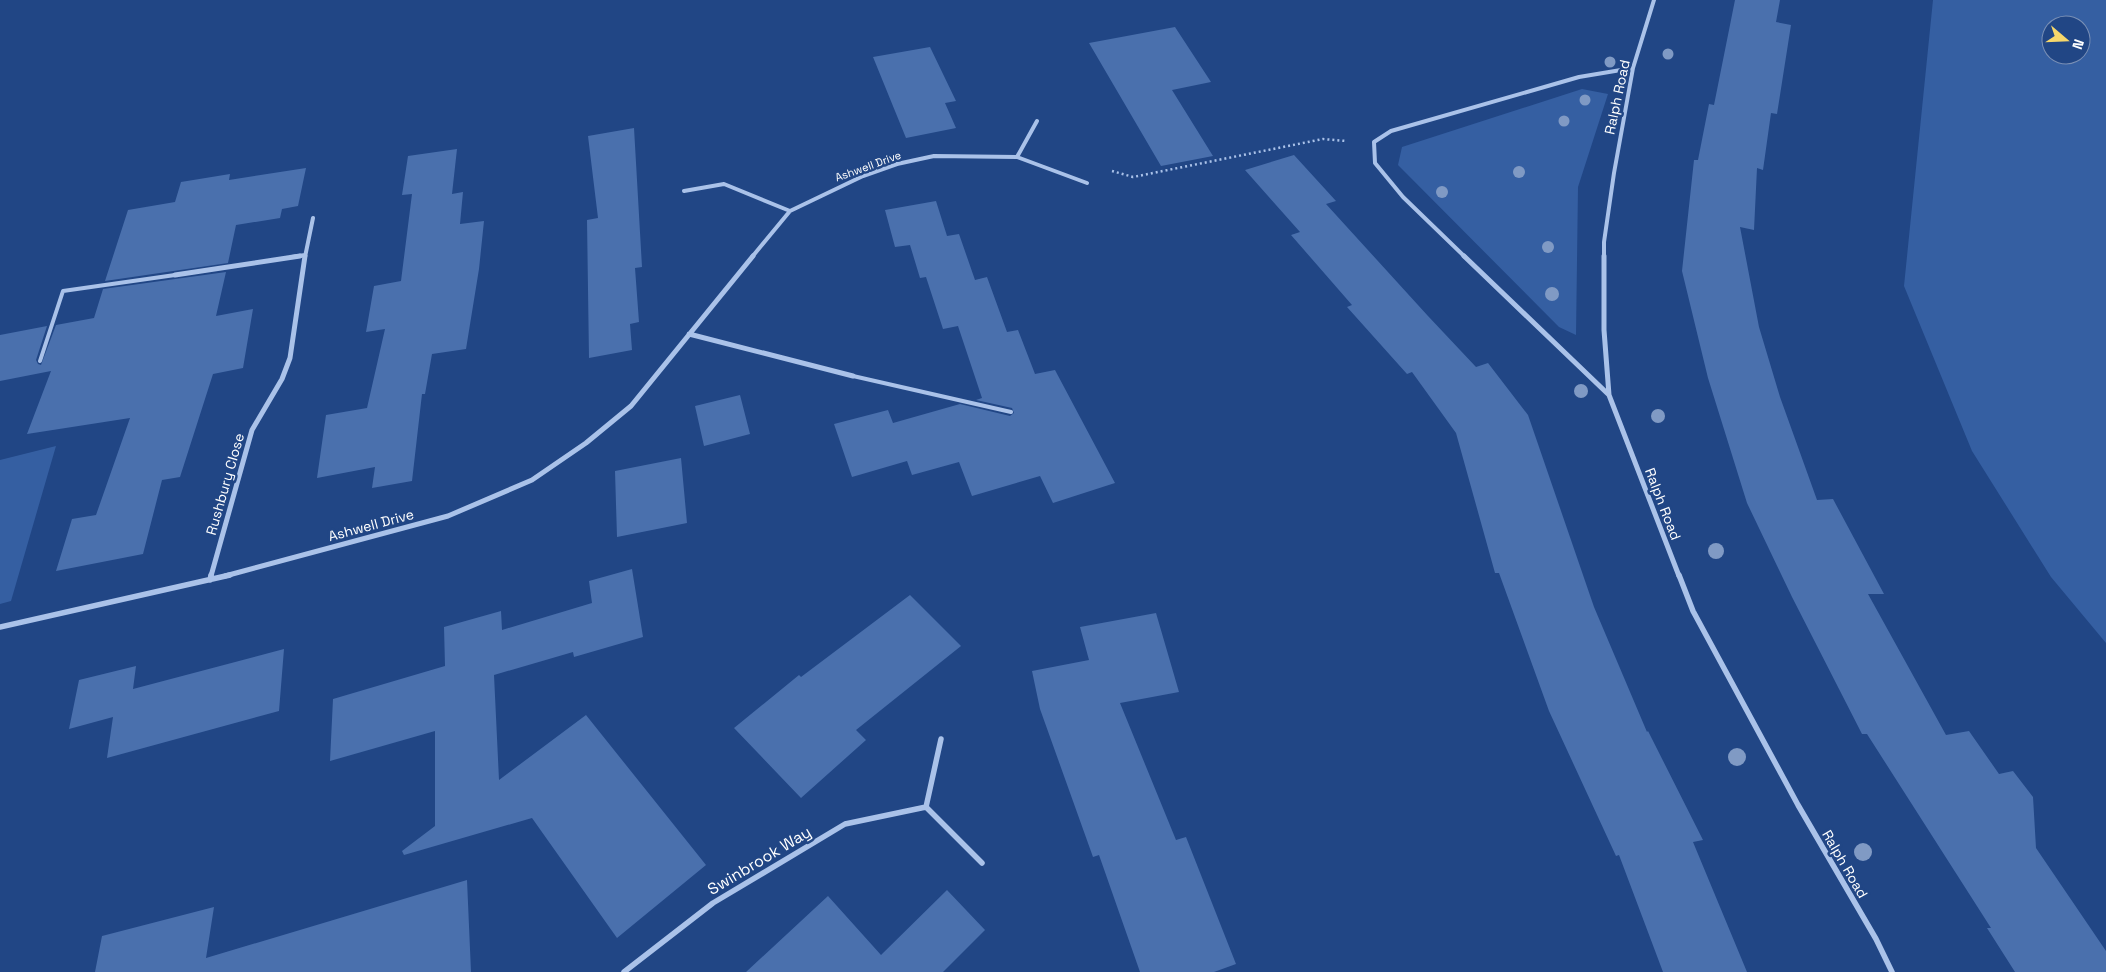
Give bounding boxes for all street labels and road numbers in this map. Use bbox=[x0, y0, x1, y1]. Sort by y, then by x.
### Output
street label: Ralph Road bbox=[1600, 58, 1634, 136]
street label: Ashwell Drive bbox=[833, 148, 903, 184]
street label: Rushbury Close bbox=[202, 431, 248, 537]
street label: Ralph Road bbox=[1641, 465, 1685, 543]
street label: Ashwell Drive bbox=[326, 505, 416, 545]
street label: Swinbrook Way bbox=[704, 821, 815, 900]
street label: Ralph Road bbox=[1818, 827, 1872, 901]

